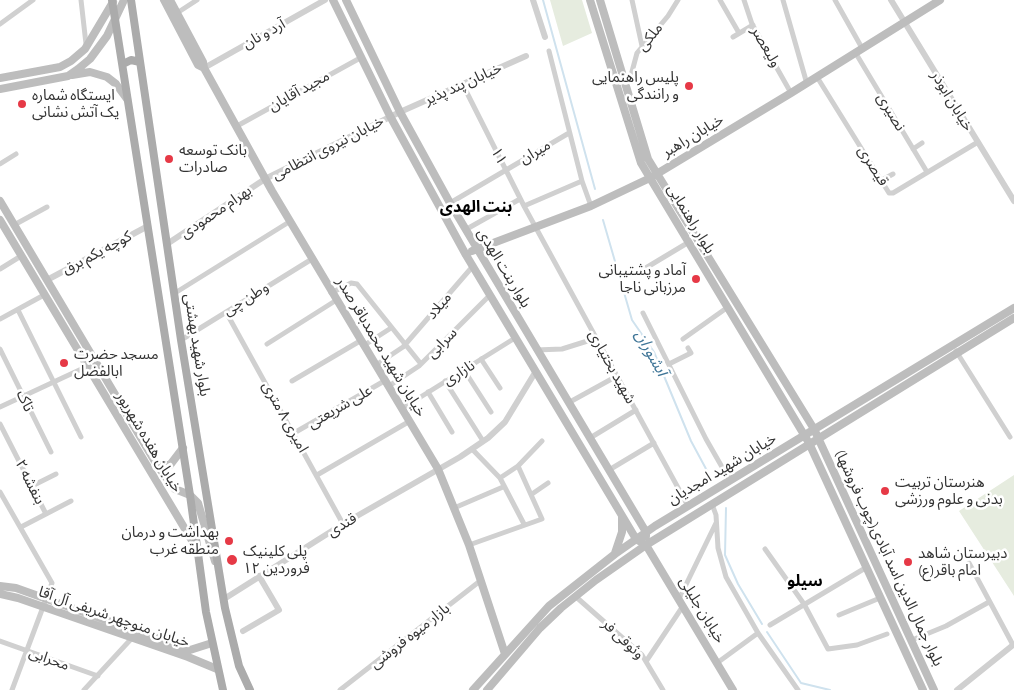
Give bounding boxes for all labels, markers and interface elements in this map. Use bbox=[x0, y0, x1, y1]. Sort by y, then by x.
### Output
street label: آرد و نان bbox=[239, 15, 289, 53]
street label: ملکی bbox=[633, 19, 667, 55]
street label: ولیعصر bbox=[747, 23, 785, 71]
street label: خیابان پند پذیر bbox=[421, 59, 505, 109]
street label: مجید آقایان bbox=[265, 67, 333, 115]
place label: پلیس راهنمایی و رانندگی bbox=[592, 68, 679, 103]
street label: خیابان ابوذر bbox=[927, 68, 977, 134]
marker: پلیس راهنمایی و رانندگی bbox=[683, 80, 695, 92]
place label: ایستگاه شماره یک آتش نشانی bbox=[32, 86, 119, 121]
street label: نصیری bbox=[873, 90, 909, 134]
marker: ایستگاه شماره یک آتش نشانی bbox=[16, 98, 28, 110]
street label: خیابان راهبر bbox=[659, 111, 727, 161]
street label: خیابان نیروی انتظامی bbox=[269, 112, 387, 184]
street label: میران bbox=[516, 136, 554, 168]
place label: بانک توسعه صادرات bbox=[179, 141, 247, 176]
street label: قیصری bbox=[854, 143, 892, 189]
street label: ۱۱ bbox=[487, 144, 511, 168]
marker: بانک توسعه صادرات bbox=[163, 153, 175, 165]
street label: بلوار راهنمایی bbox=[663, 181, 719, 257]
street label: بهرام محمودی bbox=[177, 182, 255, 242]
district label: بنت الهدی bbox=[440, 197, 512, 217]
street label: بلوار بنت الهدی bbox=[473, 225, 535, 311]
street label: کوچه یکم برق bbox=[59, 227, 135, 279]
place label: آماد و پشتیبانی مرزبانی ناجا bbox=[598, 261, 686, 296]
marker: آماد و پشتیبانی مرزبانی ناجا bbox=[690, 273, 702, 285]
street label: خیابان شهید محمدباقر صدر bbox=[332, 274, 430, 420]
street label: وطن چی bbox=[220, 278, 272, 320]
street label: میلاد bbox=[423, 289, 455, 323]
street label: بلوار شهید بهشتی bbox=[180, 292, 214, 398]
street label: سرابی bbox=[423, 324, 461, 362]
street label: شهید بختیاری bbox=[584, 327, 640, 407]
water label: آبشوران bbox=[631, 327, 671, 379]
place label: مسجد حضرت ابالفضل bbox=[74, 345, 159, 380]
street label: نازاری bbox=[440, 356, 478, 390]
marker: مسجد حضرت ابالفضل bbox=[58, 357, 70, 369]
street label: امیری ۸ متری bbox=[258, 378, 312, 456]
street label: علی شریعتی bbox=[304, 381, 376, 433]
street label: تاک bbox=[12, 387, 38, 415]
street label: خیابان هفده شهریور bbox=[112, 388, 186, 496]
street label: خیابان شهید امجدیان bbox=[664, 429, 780, 509]
street label: بلوار جمال الدین اسد آبادی(چوب فروشها) bbox=[831, 447, 947, 669]
street label: بنفشه ۲ bbox=[11, 457, 49, 507]
place label: هنرستان تربیت بدنی و علوم ورزشی bbox=[895, 473, 1003, 508]
marker: هنرستان تربیت بدنی و علوم ورزشی bbox=[879, 485, 891, 497]
street label: قندی bbox=[324, 509, 360, 541]
place label: بهداشت و درمان منطقه غرب bbox=[121, 523, 219, 558]
marker: بهداشت و درمان منطقه غرب bbox=[223, 535, 235, 547]
place label: پلی کلینیک ۱۲ فروردین bbox=[243, 542, 310, 577]
place label: دبیرستان شاهد امام باقر(ع) bbox=[918, 544, 1007, 579]
marker: پلی کلینیک ۱۲ فروردین bbox=[225, 553, 239, 567]
marker: دبیرستان شاهد امام باقر(ع) bbox=[902, 556, 914, 568]
district label: سیلو bbox=[787, 571, 823, 591]
street label: خیابان جلیلی bbox=[675, 573, 729, 647]
street label: خیابان منوچهر شریفی آل آقا bbox=[36, 583, 192, 651]
street label: بازار میوه فروشی bbox=[367, 599, 453, 673]
street label: وثوقی فر bbox=[598, 615, 648, 663]
street label: محرابی bbox=[26, 643, 72, 675]

